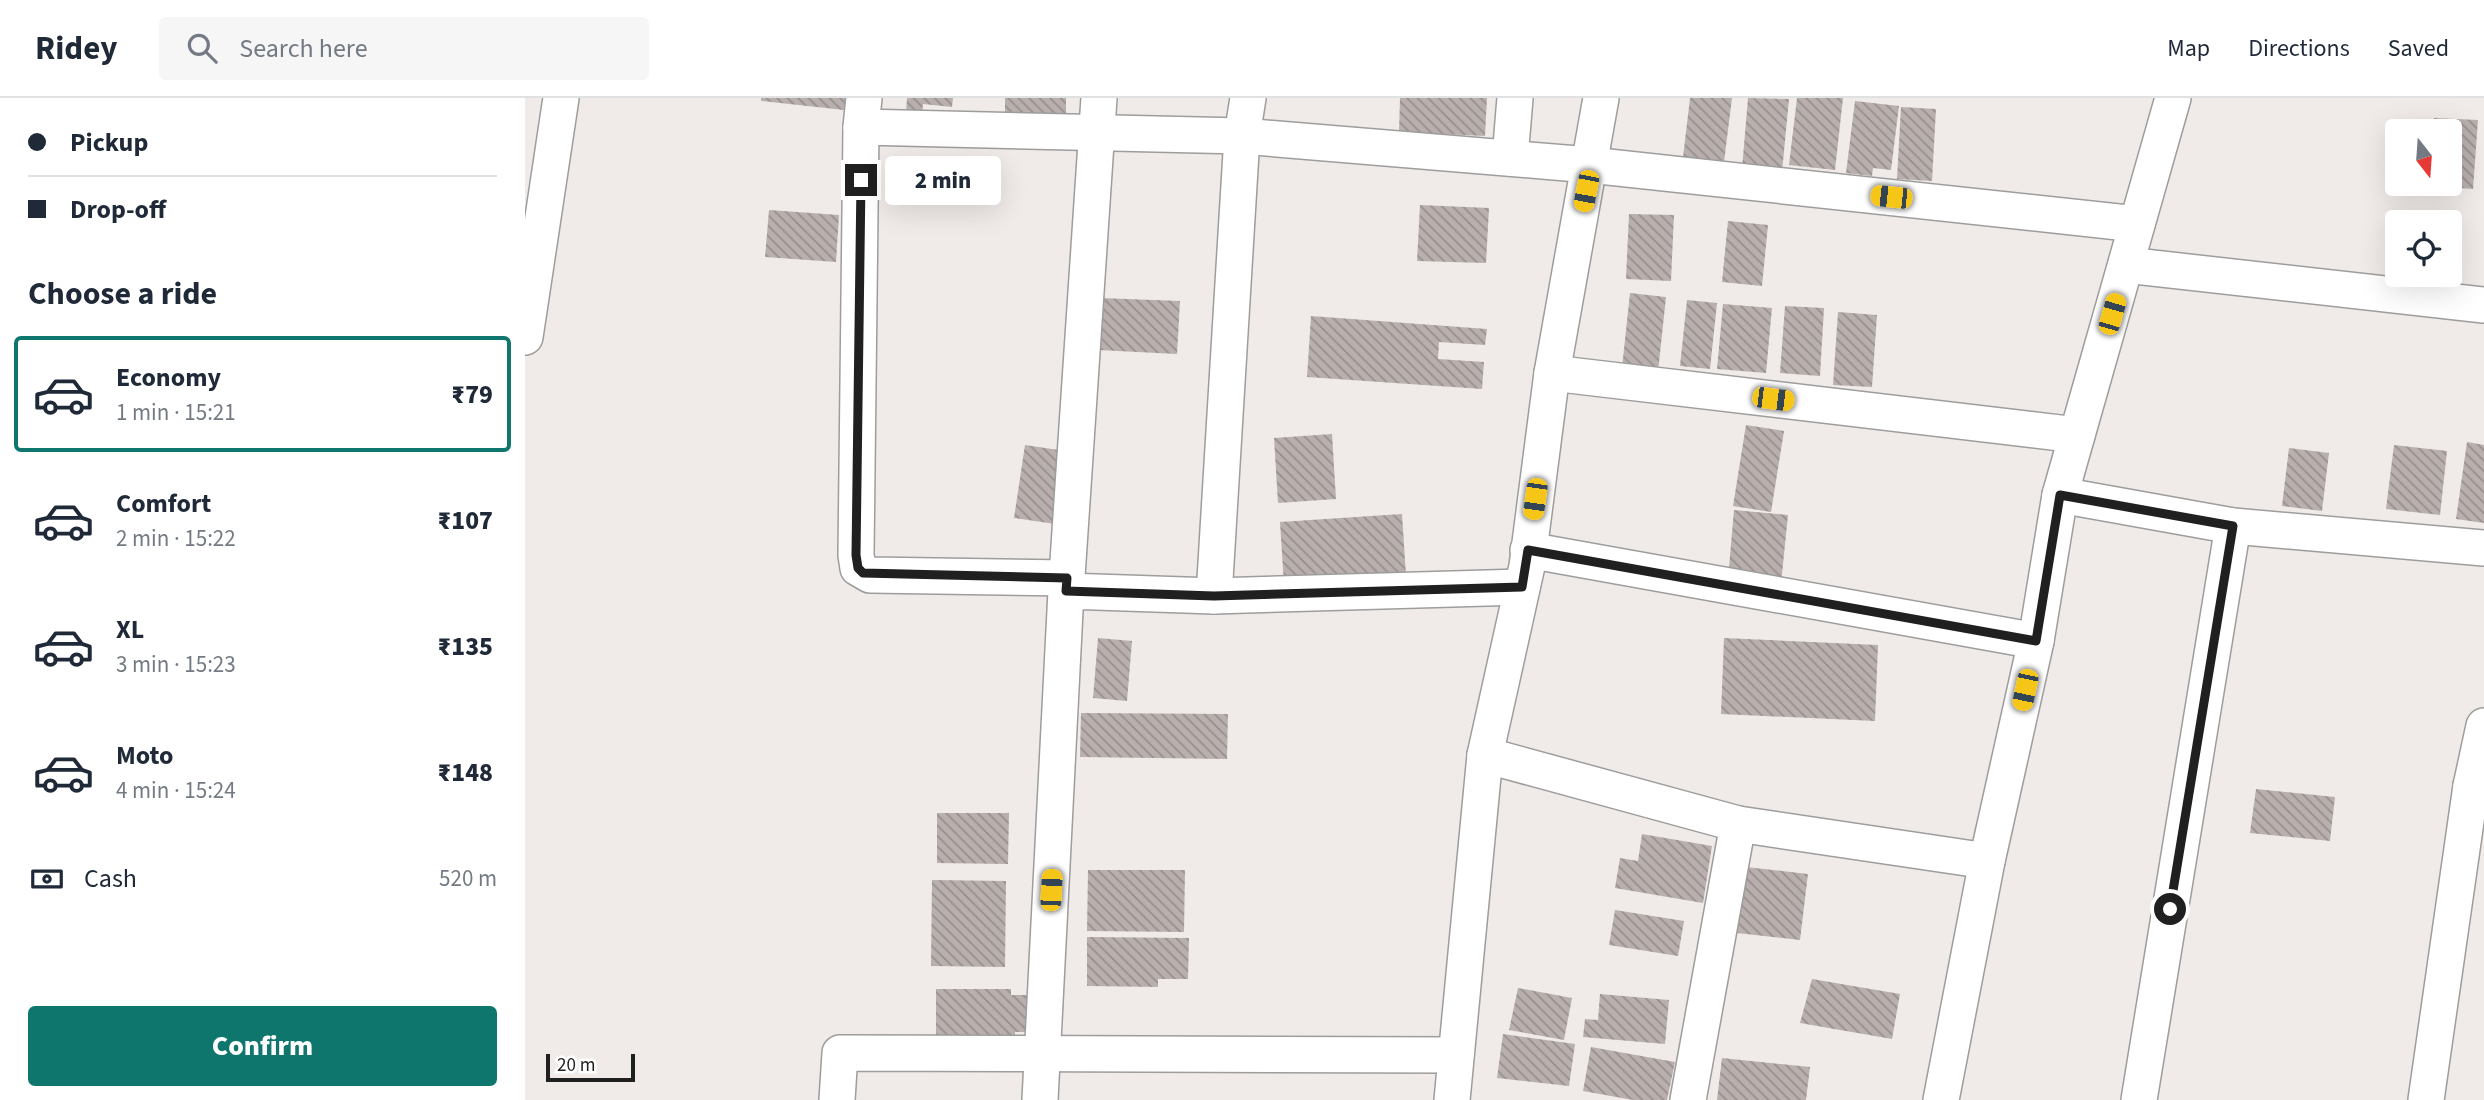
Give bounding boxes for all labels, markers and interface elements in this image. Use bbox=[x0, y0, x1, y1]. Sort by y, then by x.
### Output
search box bbox=[159, 17, 649, 80]
text: Ridey bbox=[35, 25, 117, 72]
icon: search bbox=[183, 29, 221, 67]
text: Search here bbox=[239, 30, 368, 67]
text: Map bbox=[2167, 31, 2210, 66]
text: Directions bbox=[2248, 31, 2350, 66]
text: Saved bbox=[2388, 31, 2449, 66]
north arrow bbox=[2385, 119, 2462, 196]
map controls bbox=[2385, 119, 2462, 287]
text: Pickup bbox=[70, 124, 148, 161]
callout: 2 min bbox=[885, 155, 1001, 204]
route end bbox=[845, 164, 877, 196]
text: 2 min bbox=[915, 164, 971, 197]
car bbox=[1572, 168, 1601, 214]
car bbox=[1870, 184, 1913, 210]
text: Drop-off bbox=[70, 191, 166, 228]
button: locate bbox=[2385, 210, 2462, 287]
text: Choose a ride bbox=[28, 271, 217, 317]
car bbox=[2097, 291, 2128, 337]
text: Economy bbox=[116, 359, 221, 396]
icon: car bbox=[32, 363, 95, 426]
text: ₹79 bbox=[451, 376, 493, 413]
car bbox=[1751, 386, 1796, 412]
text: 1 min · 15:21 bbox=[116, 396, 236, 429]
car bbox=[1522, 477, 1549, 521]
text: Comfort bbox=[116, 485, 211, 522]
icon: car bbox=[32, 489, 95, 552]
text: ₹107 bbox=[437, 502, 493, 539]
text: 2 min · 15:22 bbox=[116, 522, 236, 555]
text: XL bbox=[116, 611, 144, 648]
icon: car bbox=[32, 615, 95, 678]
text: ₹135 bbox=[437, 628, 493, 665]
text: 3 min · 15:23 bbox=[116, 648, 236, 681]
car bbox=[2011, 667, 2040, 713]
text: Moto bbox=[116, 737, 173, 774]
icon: car bbox=[32, 741, 95, 804]
text: ₹148 bbox=[437, 754, 493, 791]
text: 4 min · 15:24 bbox=[116, 774, 236, 807]
icon: cash bbox=[28, 860, 66, 898]
text: Cash bbox=[84, 860, 137, 897]
text: 520 m bbox=[439, 862, 497, 895]
car bbox=[1040, 868, 1063, 912]
route start bbox=[2154, 893, 2186, 925]
button: Confirm bbox=[28, 1006, 497, 1086]
scale bar bbox=[546, 1051, 635, 1083]
text: 20 m bbox=[557, 1052, 595, 1079]

